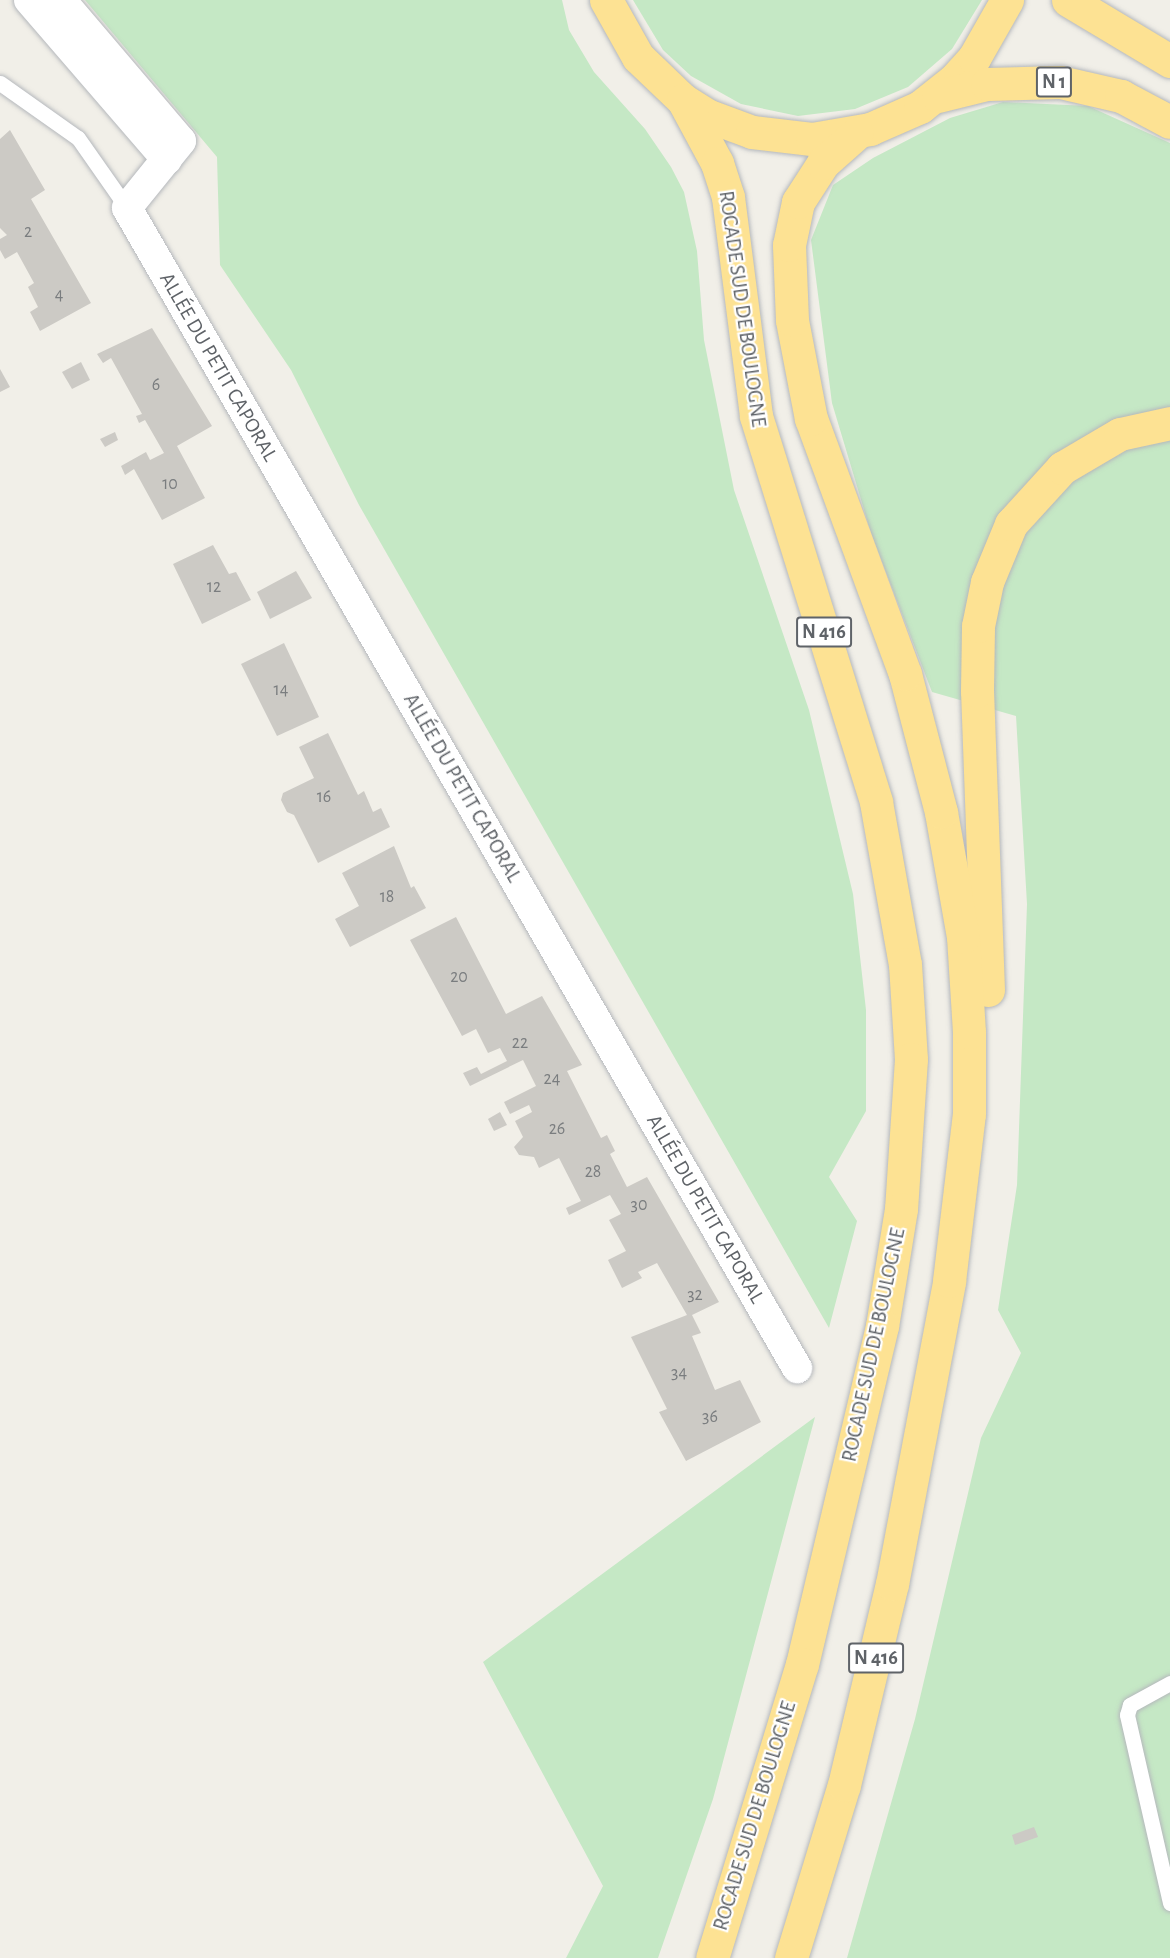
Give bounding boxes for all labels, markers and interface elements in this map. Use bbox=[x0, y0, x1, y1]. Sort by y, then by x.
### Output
road number: N 1 bbox=[1034, 65, 1074, 99]
street label: ROCADE SUD DE BOULOGNE bbox=[713, 189, 771, 429]
house number: 2 bbox=[24, 221, 32, 243]
street label: ALLÉE DU PETIT CAPORAL bbox=[154, 268, 282, 466]
house number: 4 bbox=[55, 284, 63, 306]
house number: 6 bbox=[152, 374, 160, 396]
house number: 10 bbox=[162, 473, 178, 495]
house number: 12 bbox=[207, 576, 221, 598]
road number: N 416 bbox=[796, 615, 852, 649]
house number: 14 bbox=[274, 679, 288, 701]
street label: ALLÉE DU PETIT CAPORAL bbox=[398, 689, 526, 887]
house number: 16 bbox=[317, 786, 331, 808]
house number: 18 bbox=[380, 886, 394, 908]
house number: 20 bbox=[450, 966, 468, 988]
house number: 22 bbox=[512, 1032, 528, 1054]
house number: 24 bbox=[544, 1068, 560, 1090]
street label: ALLÉE DU PETIT CAPORAL bbox=[641, 1110, 769, 1308]
house number: 26 bbox=[549, 1118, 565, 1140]
house number: 28 bbox=[585, 1161, 601, 1183]
house number: 30 bbox=[631, 1194, 647, 1216]
street label: ROCADE SUD DE BOULOGNE bbox=[837, 1226, 911, 1464]
house number: 32 bbox=[687, 1284, 703, 1306]
house number: 34 bbox=[671, 1362, 687, 1384]
house number: 36 bbox=[702, 1406, 718, 1428]
road number: N 416 bbox=[848, 1641, 904, 1675]
street label: ROCADE SUD DE BOULOGNE bbox=[708, 1698, 802, 1934]

